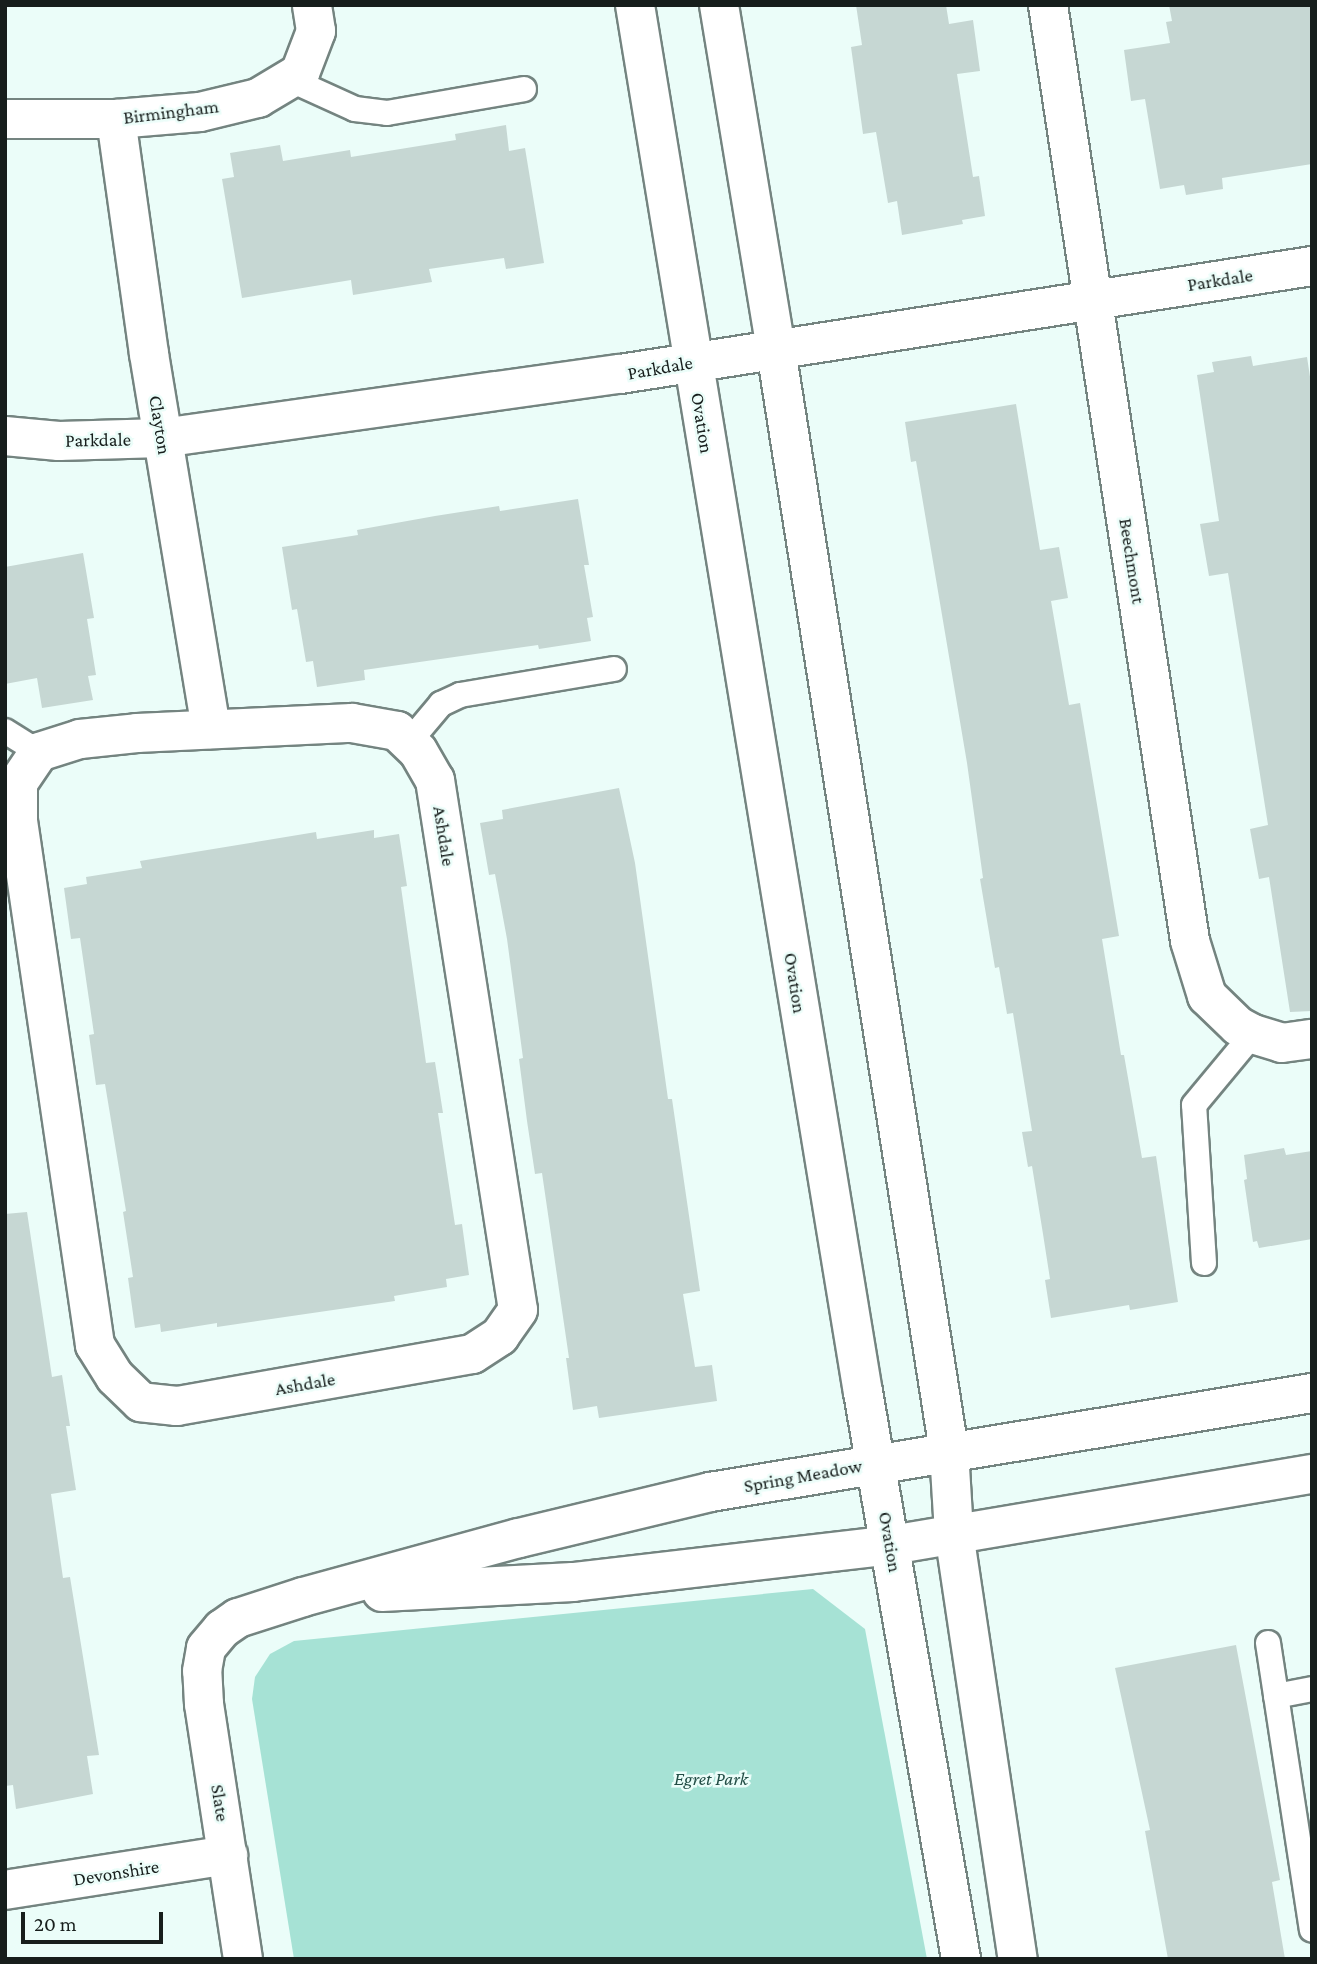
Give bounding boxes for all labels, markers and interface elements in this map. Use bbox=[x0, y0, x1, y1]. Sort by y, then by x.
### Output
street label: Birmingham bbox=[122, 95, 220, 129]
street label: Parkdale bbox=[1186, 264, 1254, 296]
street label: Parkdale bbox=[626, 351, 694, 385]
street label: Ovation bbox=[686, 391, 718, 455]
street label: Clayton bbox=[144, 394, 176, 456]
street label: Parkdale bbox=[65, 428, 131, 452]
street label: Beechmont bbox=[1114, 517, 1150, 605]
street label: Ashdale bbox=[428, 804, 460, 868]
street label: Ovation bbox=[779, 951, 811, 1015]
street label: Ashdale bbox=[273, 1368, 337, 1400]
street label: Spring Meadow bbox=[742, 1454, 864, 1498]
street label: Ovation bbox=[873, 1510, 907, 1574]
park label: Egret Park bbox=[674, 1768, 748, 1790]
street label: Slate bbox=[206, 1783, 234, 1823]
street label: Devonshire bbox=[71, 1855, 161, 1891]
scale bar bbox=[24, 1898, 166, 1942]
text: 20 m bbox=[34, 1912, 77, 1936]

